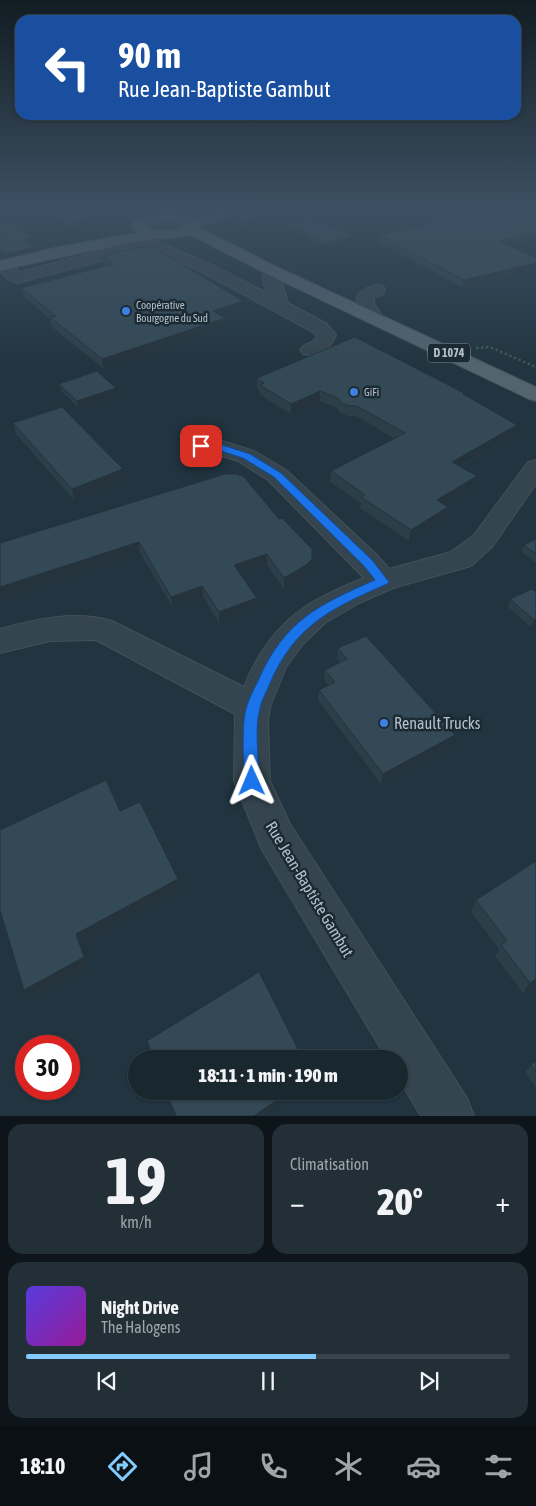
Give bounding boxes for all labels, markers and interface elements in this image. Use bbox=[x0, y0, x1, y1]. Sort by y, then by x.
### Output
icon: left bbox=[35, 35, 100, 100]
text: 90 m bbox=[118, 35, 181, 75]
text: Rue Jean-Baptiste Gambut bbox=[118, 76, 331, 102]
place label: Coopérative Bourgogne du Sud bbox=[136, 299, 208, 324]
marker: Coopérative Bourgogne du Sud bbox=[120, 305, 132, 317]
road number: D 1074 bbox=[428, 343, 470, 362]
marker: GiFi bbox=[348, 386, 360, 398]
place label: GiFi bbox=[364, 386, 379, 398]
pin bbox=[180, 425, 222, 467]
icon: arrive bbox=[187, 432, 215, 460]
place label: Renault Trucks bbox=[394, 714, 481, 732]
marker: Renault Trucks bbox=[378, 717, 390, 729]
position arrow bbox=[225, 754, 277, 806]
street label: Rue Jean-Baptiste Gambut bbox=[262, 818, 358, 961]
speed limit sign: 30 bbox=[15, 1035, 80, 1100]
text: 18:11 · 1 min · 190 m bbox=[198, 1064, 338, 1086]
text: 19 bbox=[105, 1143, 167, 1218]
text: Climatisation bbox=[290, 1155, 369, 1173]
text: 20° bbox=[377, 1180, 423, 1223]
text: − bbox=[290, 1186, 305, 1218]
text: + bbox=[495, 1186, 510, 1218]
text: km/h bbox=[120, 1213, 152, 1231]
text: Night Drive bbox=[101, 1296, 179, 1318]
text: The Halogens bbox=[101, 1318, 181, 1336]
icon: previous bbox=[93, 1367, 121, 1395]
icon: pause bbox=[254, 1367, 282, 1395]
icon: next bbox=[415, 1367, 443, 1395]
icon: directions bbox=[105, 1449, 140, 1484]
icon: music bbox=[181, 1449, 216, 1484]
icon: phone bbox=[256, 1449, 291, 1484]
icon: climate bbox=[331, 1449, 366, 1484]
icon: car bbox=[406, 1449, 441, 1484]
icon: filters bbox=[481, 1449, 516, 1484]
text: 18:10 bbox=[20, 1453, 65, 1479]

